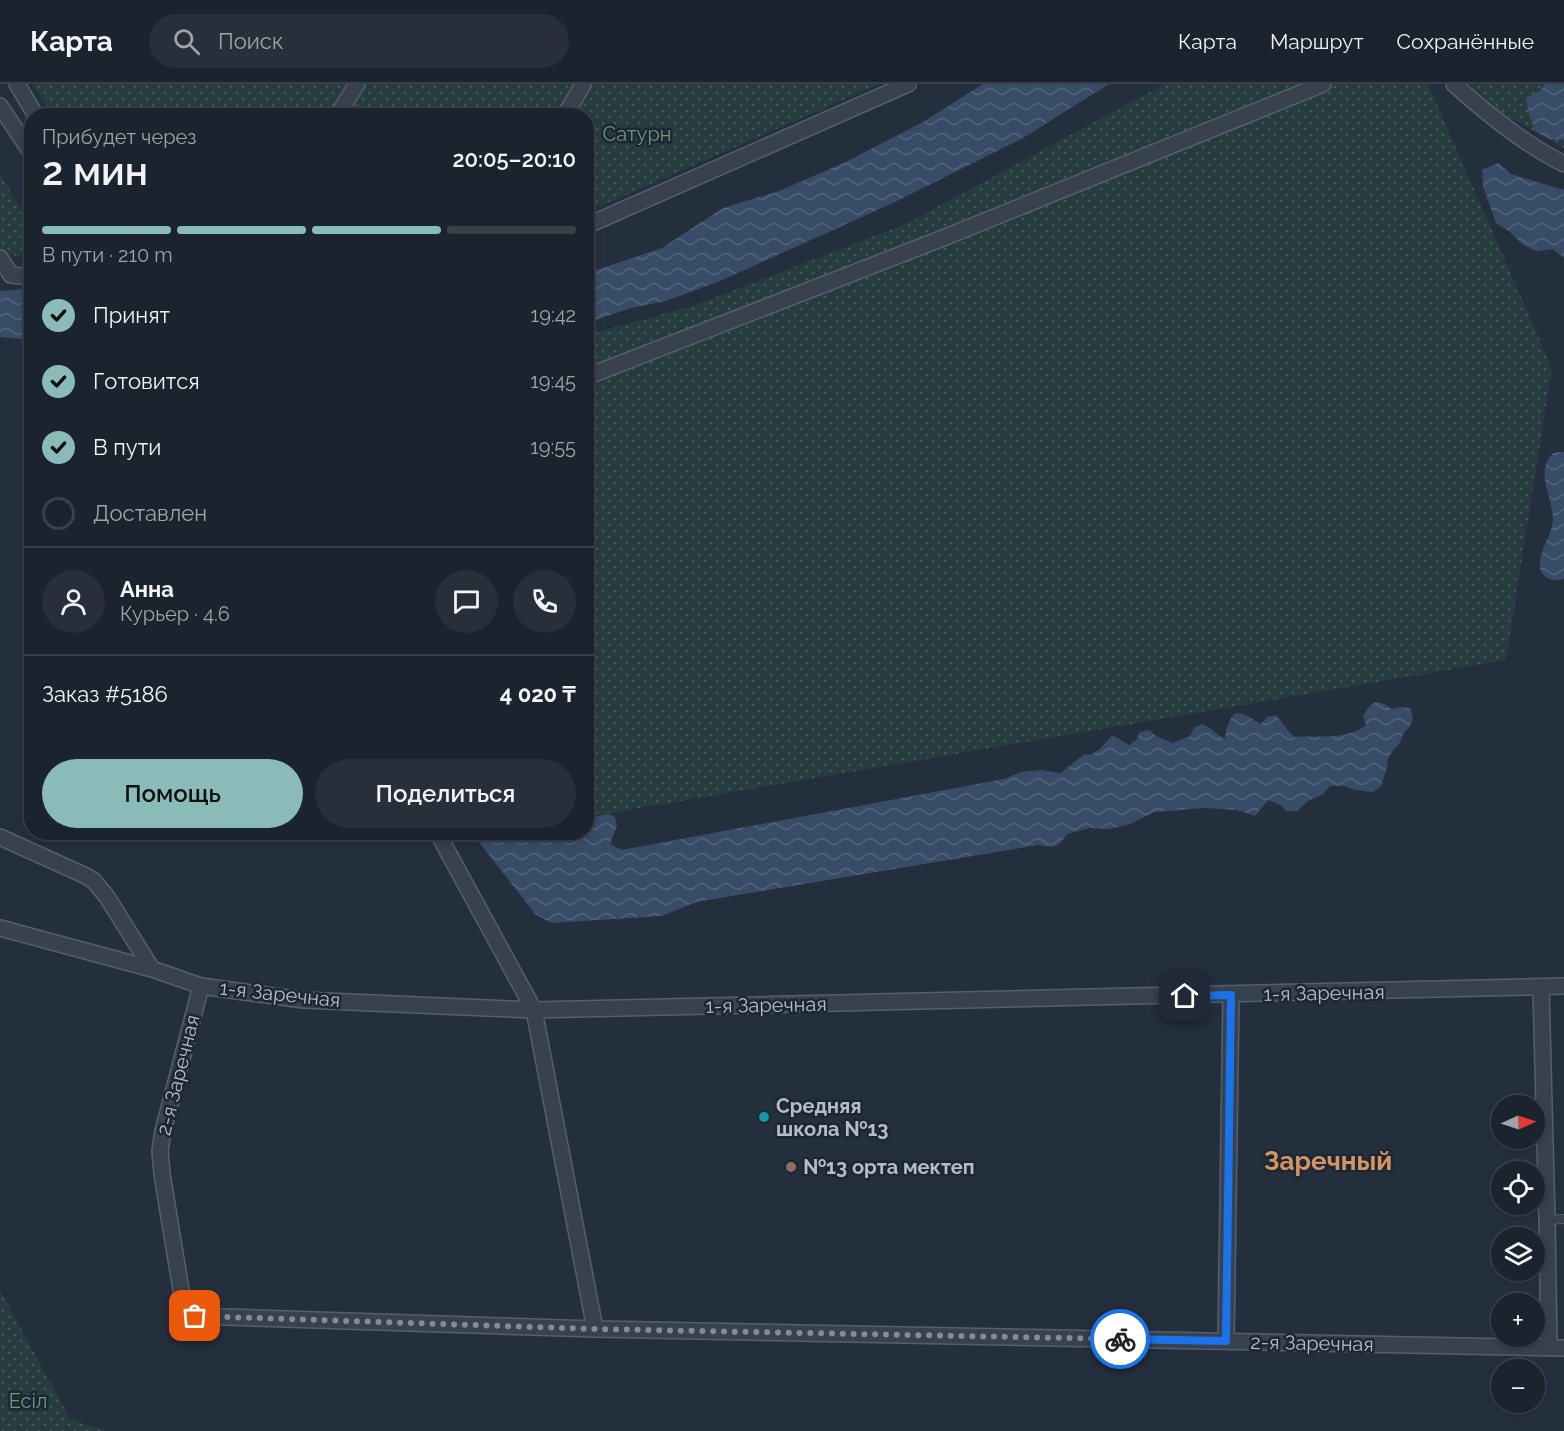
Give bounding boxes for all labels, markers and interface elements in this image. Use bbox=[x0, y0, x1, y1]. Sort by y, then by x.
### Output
search box bbox=[149, 14, 569, 68]
text: Карта bbox=[30, 25, 113, 58]
icon: search bbox=[170, 25, 203, 58]
text: Поиск bbox=[218, 28, 283, 54]
text: Карта bbox=[1178, 29, 1237, 54]
text: Маршрут bbox=[1270, 29, 1363, 54]
text: Сохранённые bbox=[1396, 29, 1534, 54]
park label: Сатурн bbox=[603, 122, 671, 146]
text: Прибудет через bbox=[42, 125, 196, 149]
text: 20:05–20:10 bbox=[452, 146, 576, 172]
text: 2 мин bbox=[42, 148, 148, 194]
text: В пути · 210 m bbox=[42, 243, 173, 267]
icon: check bbox=[42, 299, 75, 332]
text: Принят bbox=[93, 302, 170, 328]
text: 19:42 bbox=[531, 303, 576, 327]
icon: check bbox=[42, 365, 75, 398]
text: Готовится bbox=[93, 368, 200, 394]
text: 19:45 bbox=[530, 369, 576, 393]
icon: check bbox=[42, 431, 75, 464]
text: В пути bbox=[93, 434, 161, 460]
text: 19:55 bbox=[530, 435, 576, 459]
text: Доставлен bbox=[93, 500, 207, 526]
button: person bbox=[42, 570, 105, 633]
button: chat bbox=[435, 570, 498, 633]
button: phone bbox=[513, 570, 576, 633]
text: Анна bbox=[120, 576, 174, 602]
text: Курьер · 4.6 bbox=[120, 602, 230, 626]
text: Заказ #5186 bbox=[42, 681, 168, 707]
text: 4 020 ₸ bbox=[500, 681, 576, 707]
button: Помощь bbox=[42, 759, 303, 828]
button: Поделиться bbox=[315, 759, 576, 828]
pin bbox=[1159, 970, 1210, 1021]
street label: 1-я Заречная bbox=[218, 976, 342, 1012]
icon: home bbox=[1168, 979, 1201, 1012]
street label: 1-я Заречная bbox=[1263, 980, 1385, 1006]
street label: 1-я Заречная bbox=[705, 992, 827, 1018]
street label: 2-я Заречная bbox=[151, 1012, 205, 1138]
place label: Средняя школа №13 bbox=[776, 1094, 888, 1141]
north arrow bbox=[1491, 1095, 1545, 1149]
map controls bbox=[1491, 1095, 1545, 1413]
marker: Средняя школа №13 bbox=[757, 1110, 771, 1124]
district label: Заречный bbox=[1264, 1146, 1392, 1176]
place label: №13 орта мектеп bbox=[803, 1155, 975, 1179]
marker: №13 орта мектеп bbox=[784, 1160, 798, 1174]
button: locate bbox=[1491, 1161, 1545, 1215]
button: layers bbox=[1491, 1227, 1545, 1281]
pin bbox=[169, 1290, 220, 1341]
button: + bbox=[1491, 1293, 1545, 1347]
icon: bag bbox=[178, 1299, 211, 1332]
courier bbox=[1090, 1309, 1150, 1369]
icon: bike bbox=[1104, 1323, 1137, 1356]
street label: 2-я Заречная bbox=[1250, 1330, 1374, 1356]
button: − bbox=[1491, 1359, 1545, 1413]
park label: Есіл bbox=[9, 1389, 47, 1413]

